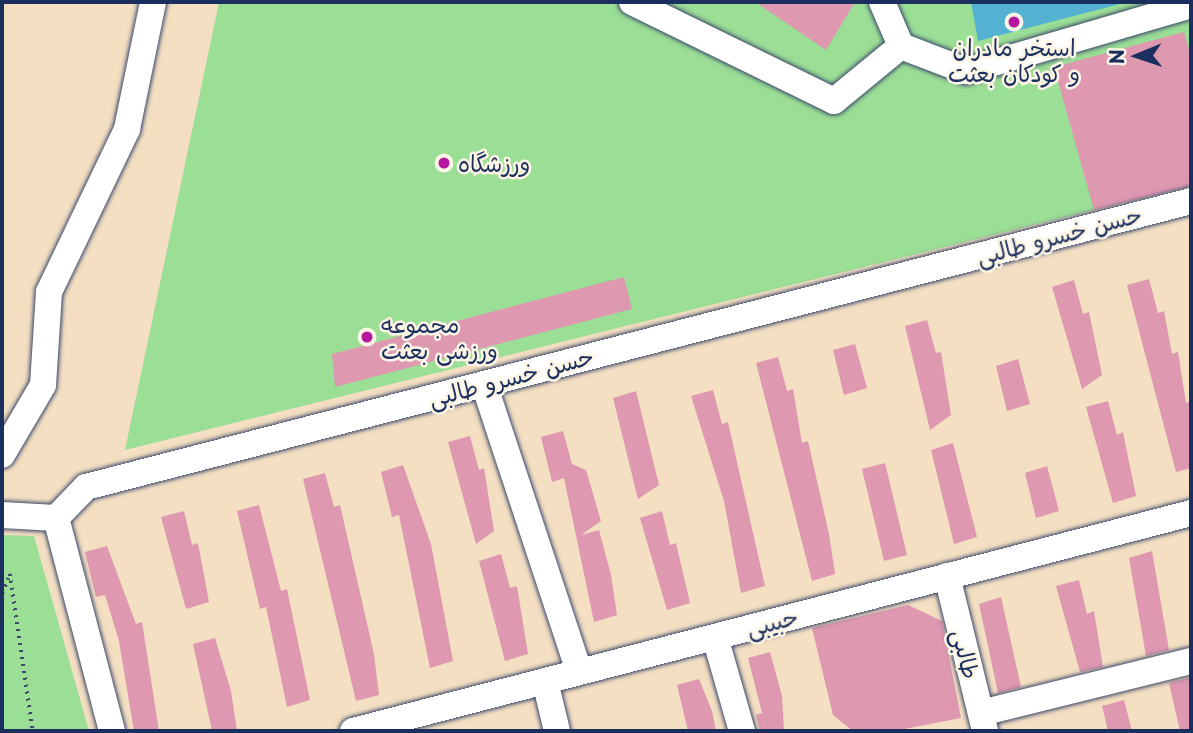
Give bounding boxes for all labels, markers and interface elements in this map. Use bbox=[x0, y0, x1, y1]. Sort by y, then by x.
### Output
marker: استخر مادران و کودکان بعثت bbox=[1006, 14, 1022, 30]
north arrow bbox=[1102, 21, 1172, 91]
place label: استخر مادران و کودکان بعثت bbox=[948, 33, 1080, 87]
text: N bbox=[1102, 49, 1130, 65]
place label: ورزشگاه bbox=[458, 149, 530, 177]
marker: ورزشگاه bbox=[436, 155, 452, 171]
street label: حسن خسرو طالبی bbox=[973, 200, 1145, 270]
place label: مجموعه ورزشی بعثت bbox=[381, 310, 498, 364]
marker: مجموعه ورزشی بعثت bbox=[359, 329, 375, 345]
street label: حسن خسرو طالبی bbox=[425, 342, 597, 412]
street label: حبیبی bbox=[743, 602, 801, 642]
street label: طالبی bbox=[947, 626, 985, 682]

